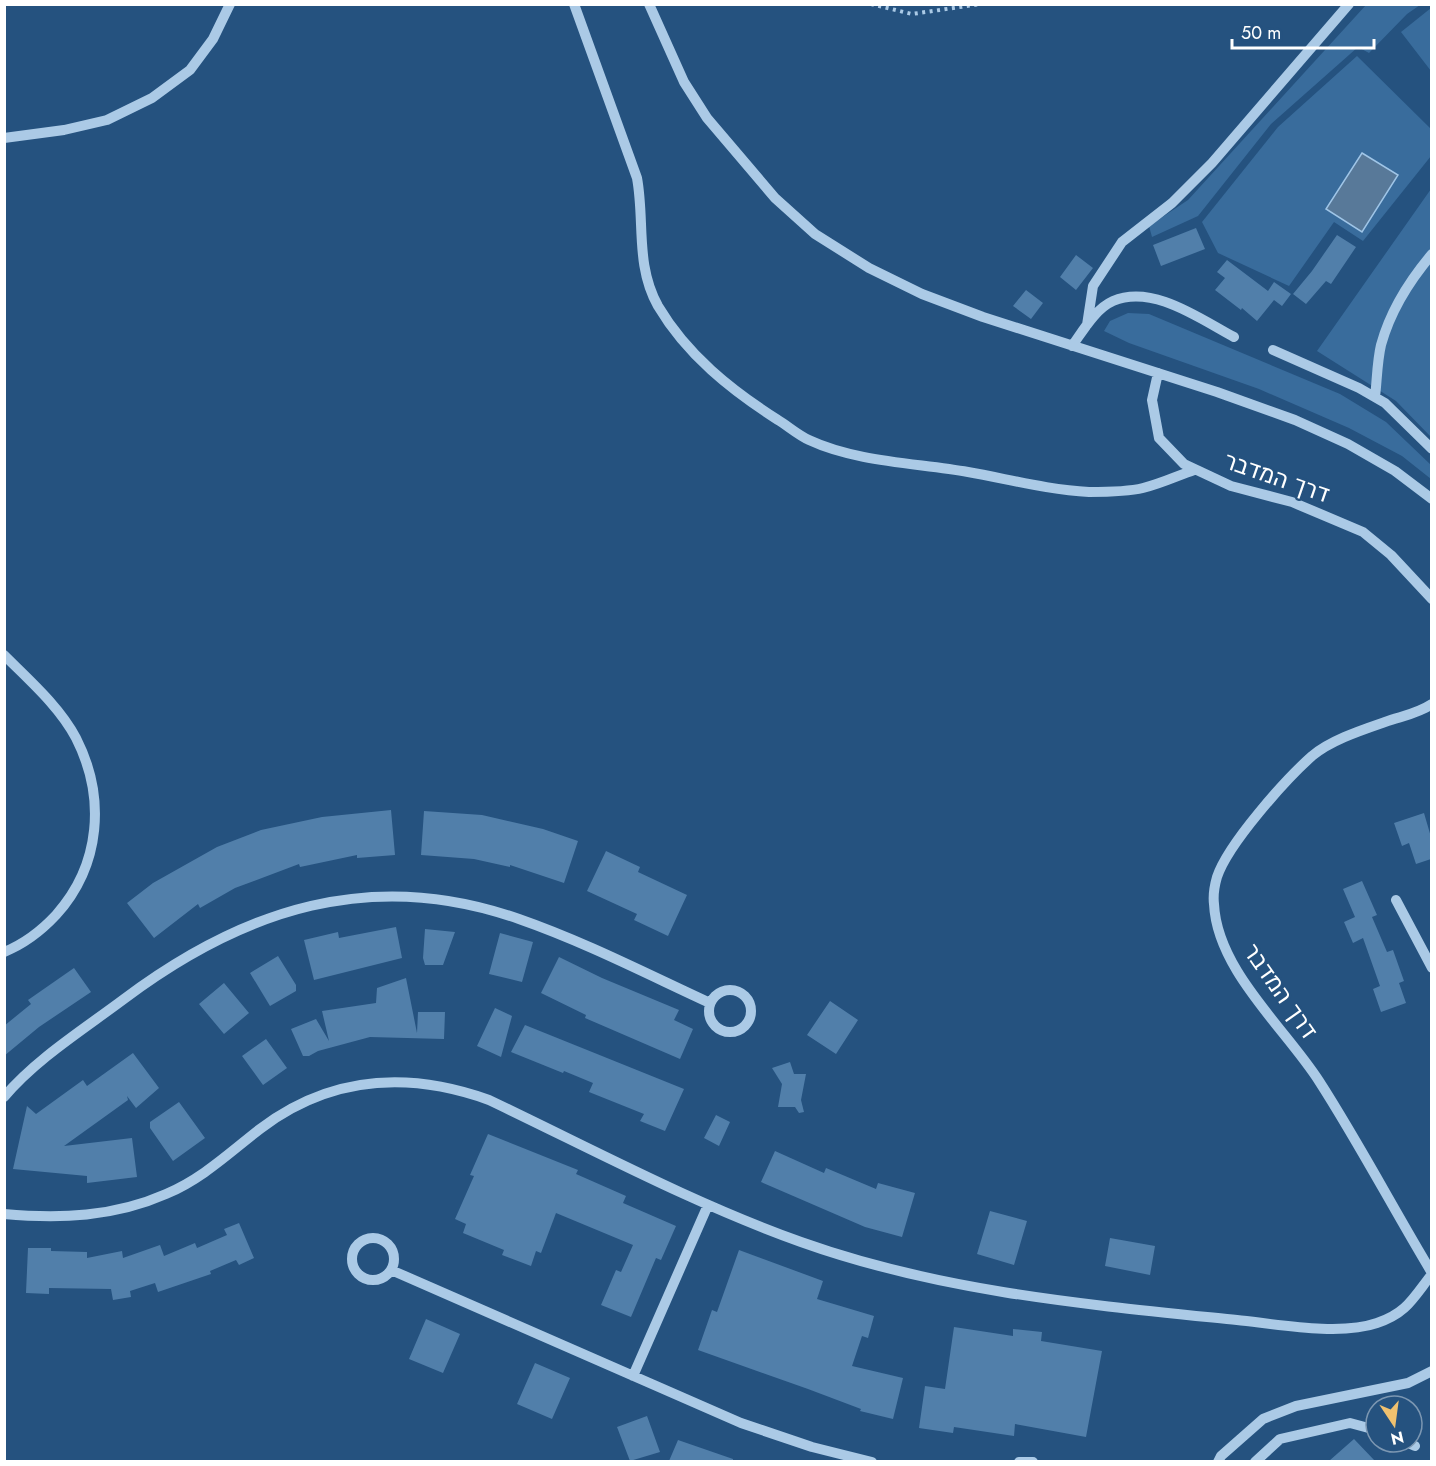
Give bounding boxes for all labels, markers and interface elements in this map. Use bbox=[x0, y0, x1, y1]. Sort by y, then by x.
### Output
scale bar bbox=[1232, 12, 1374, 50]
text: 50 m bbox=[1241, 20, 1281, 46]
street label: דרך המדבר bbox=[1219, 443, 1335, 511]
street label: דרך המדבר bbox=[1235, 936, 1327, 1046]
north arrow bbox=[1364, 1394, 1424, 1454]
text: N bbox=[1388, 1425, 1406, 1451]

